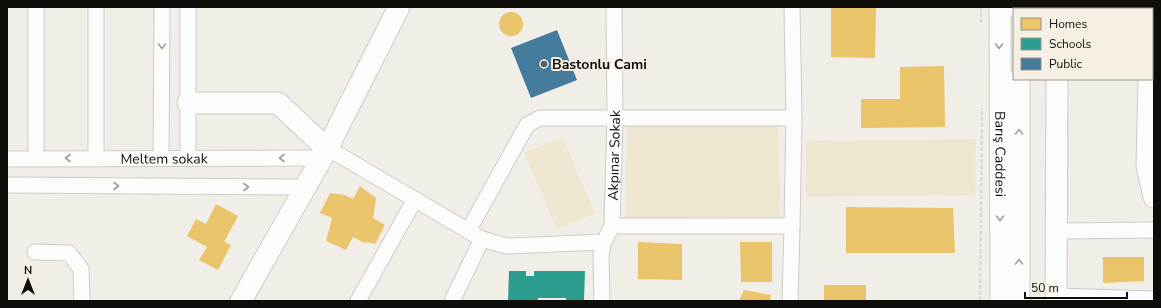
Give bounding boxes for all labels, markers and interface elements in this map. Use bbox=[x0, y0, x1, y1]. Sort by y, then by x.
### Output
legend bbox=[1013, 8, 1153, 80]
text: Homes bbox=[1049, 16, 1087, 32]
text: Schools bbox=[1049, 36, 1092, 52]
one-way arrow bbox=[158, 43, 166, 49]
one-way arrow bbox=[995, 43, 1003, 49]
place label: Bastonlu Cami bbox=[552, 55, 647, 74]
text: Public bbox=[1049, 56, 1083, 72]
marker: Bastonlu Cami bbox=[539, 59, 549, 69]
street label: Akpınar Sokak bbox=[604, 109, 625, 201]
street label: Barış Caddesi bbox=[990, 111, 1010, 197]
one-way arrow bbox=[1015, 129, 1023, 135]
street label: Meltem sokak bbox=[120, 149, 209, 169]
one-way arrow bbox=[65, 154, 71, 162]
one-way arrow bbox=[279, 154, 285, 162]
one-way arrow bbox=[113, 182, 119, 190]
one-way arrow bbox=[243, 183, 249, 191]
one-way arrow bbox=[996, 215, 1004, 221]
one-way arrow bbox=[1015, 259, 1023, 265]
north arrow bbox=[8, 260, 48, 300]
text: N bbox=[24, 263, 32, 278]
scale bar bbox=[1025, 274, 1127, 300]
text: 50 m bbox=[1031, 280, 1059, 296]

